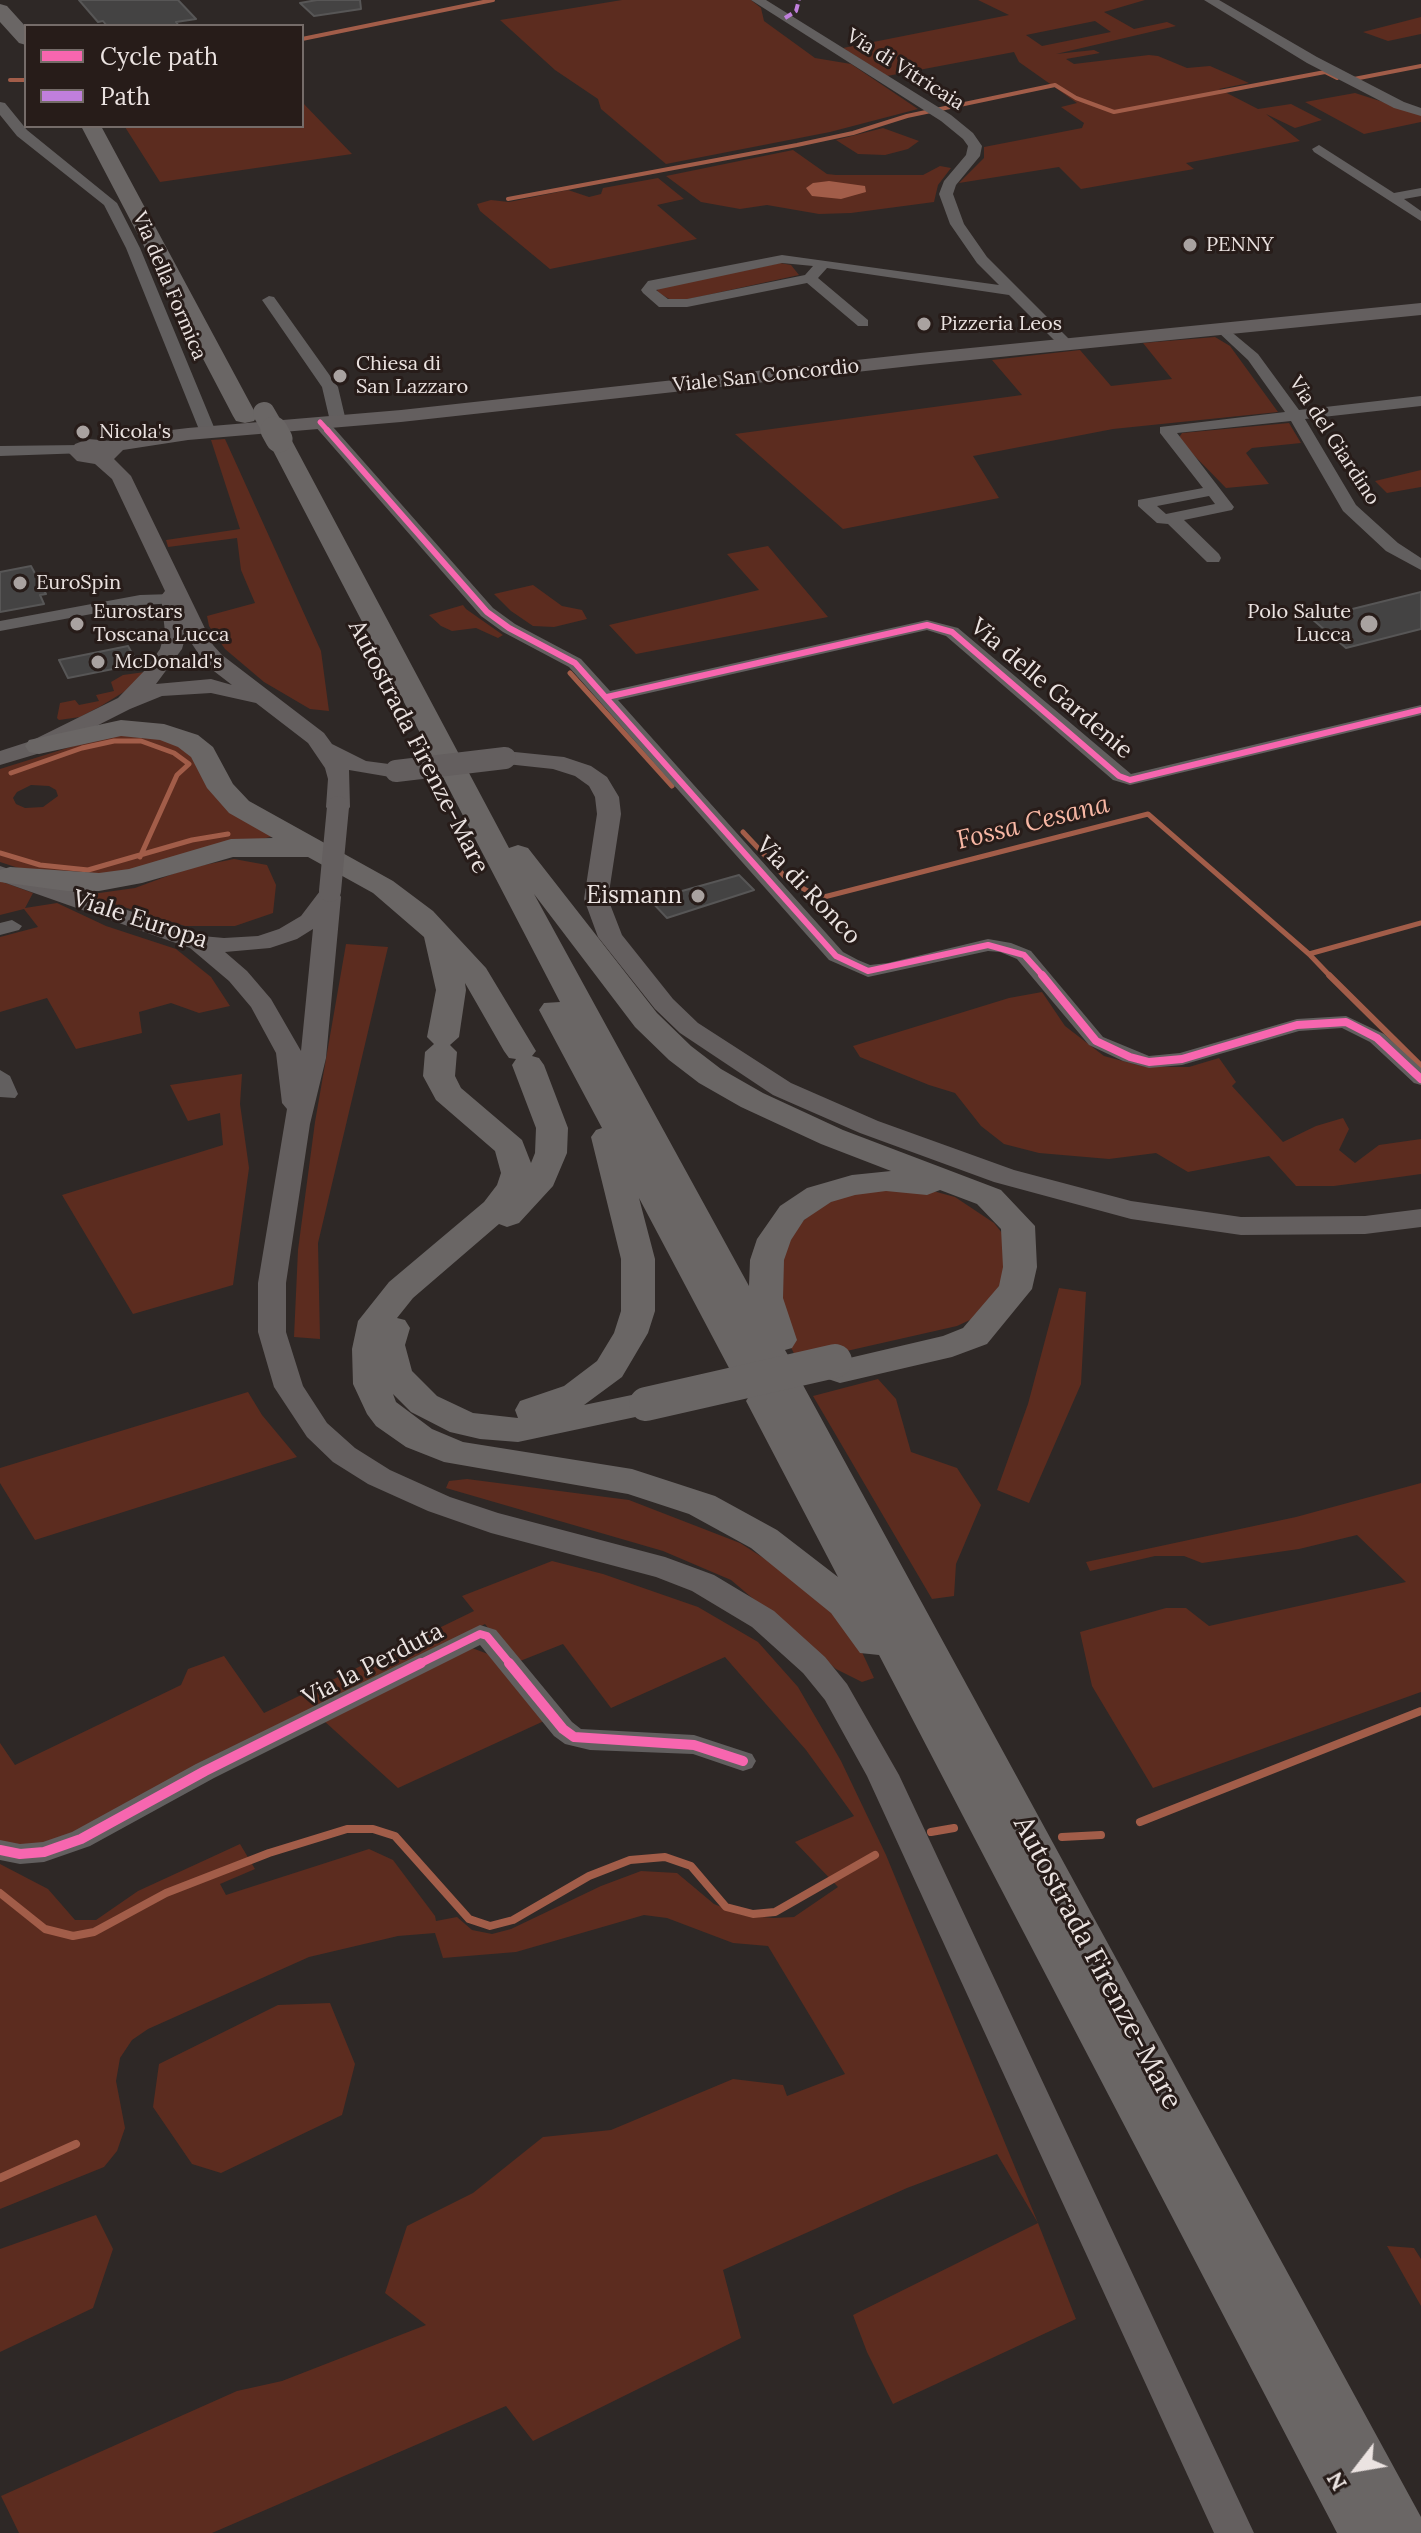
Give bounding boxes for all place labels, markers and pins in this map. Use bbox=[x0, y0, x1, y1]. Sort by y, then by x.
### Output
place label: PENNY bbox=[1206, 233, 1274, 257]
marker: PENNY bbox=[1181, 236, 1199, 254]
place label: Pizzeria Leos bbox=[940, 312, 1062, 336]
marker: Pizzeria Leos bbox=[915, 315, 933, 333]
place label: Chiesa di San Lazzaro bbox=[356, 352, 468, 399]
marker: Chiesa di San Lazzaro bbox=[331, 367, 349, 385]
place label: Nicola's bbox=[99, 420, 171, 444]
marker: Nicola's bbox=[74, 423, 92, 441]
place label: EuroSpin bbox=[36, 571, 121, 595]
marker: EuroSpin bbox=[11, 574, 29, 592]
place label: Eurostars Toscana Lucca bbox=[93, 600, 229, 647]
place label: Polo Salute Lucca bbox=[1247, 600, 1351, 647]
marker: Polo Salute Lucca bbox=[1358, 613, 1380, 635]
marker: Eurostars Toscana Lucca bbox=[68, 615, 86, 633]
place label: McDonald's bbox=[114, 650, 222, 674]
marker: McDonald's bbox=[89, 653, 107, 671]
place label: Eismann bbox=[586, 882, 682, 910]
marker: Eismann bbox=[689, 887, 707, 905]

